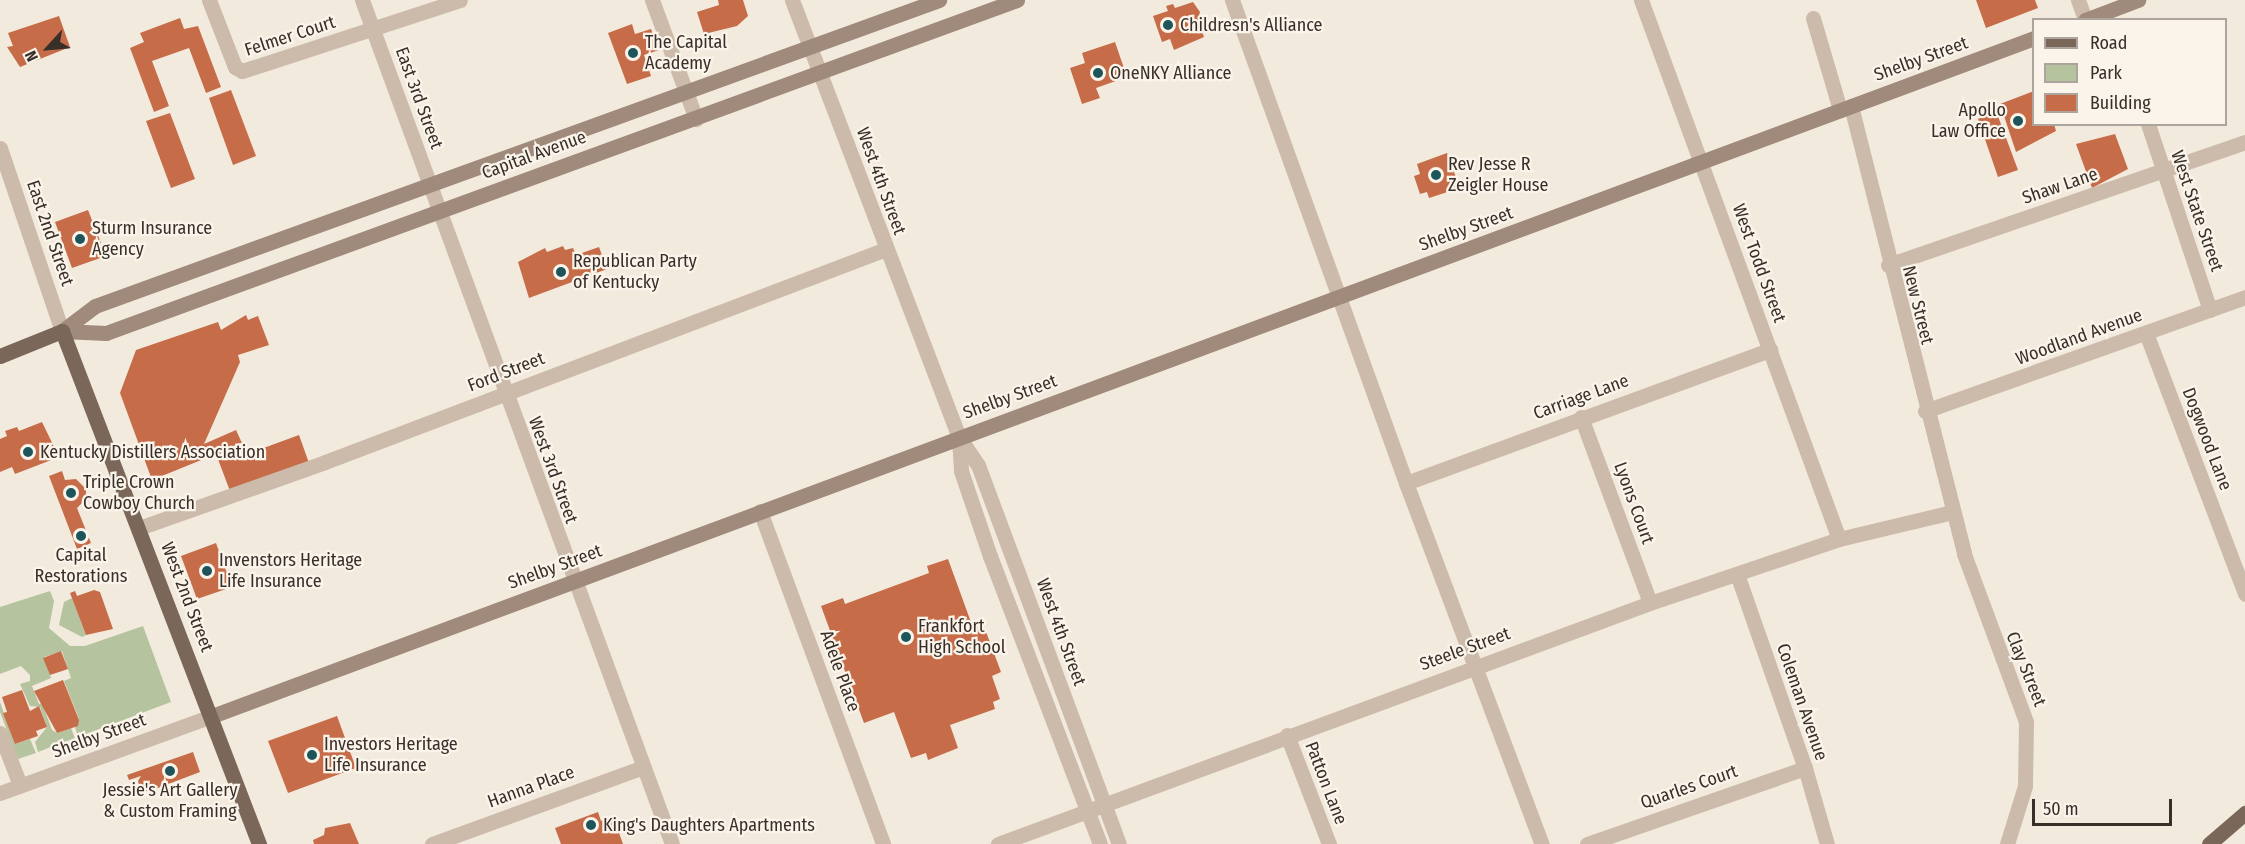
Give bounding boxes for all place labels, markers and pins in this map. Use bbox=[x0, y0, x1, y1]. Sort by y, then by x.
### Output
place label: Childresn's Alliance bbox=[1180, 14, 1322, 36]
marker: Childresn's Alliance bbox=[1161, 18, 1175, 32]
place label: The Capital Academy bbox=[645, 32, 727, 74]
marker: The Capital Academy bbox=[626, 46, 640, 60]
place label: OneNKY Alliance bbox=[1110, 62, 1231, 84]
marker: OneNKY Alliance bbox=[1091, 66, 1105, 80]
place label: Apollo Law Office bbox=[1931, 100, 2006, 142]
marker: Apollo Law Office bbox=[2011, 114, 2025, 128]
place label: Rev Jesse R Zeigler House bbox=[1448, 154, 1548, 196]
marker: Rev Jesse R Zeigler House bbox=[1429, 168, 1443, 182]
place label: Sturm Insurance Agency bbox=[92, 218, 212, 260]
marker: Sturm Insurance Agency bbox=[73, 232, 87, 246]
place label: Republican Party of Kentucky bbox=[573, 251, 697, 294]
marker: Republican Party of Kentucky bbox=[554, 265, 568, 279]
place label: Kentucky Distillers Association bbox=[40, 441, 265, 463]
marker: Kentucky Distillers Association bbox=[21, 445, 35, 459]
place label: Triple Crown Cowboy Church bbox=[83, 472, 195, 514]
marker: Triple Crown Cowboy Church bbox=[64, 486, 78, 500]
marker: Capital Restorations bbox=[74, 529, 88, 543]
place label: Capital Restorations bbox=[35, 545, 127, 588]
place label: Invenstors Heritage Life Insurance bbox=[219, 550, 362, 592]
marker: Invenstors Heritage Life Insurance bbox=[200, 564, 214, 578]
place label: Frankfort High School bbox=[918, 616, 1005, 658]
marker: Frankfort High School bbox=[899, 630, 913, 644]
place label: Investors Heritage Life Insurance bbox=[324, 734, 458, 777]
marker: Investors Heritage Life Insurance bbox=[305, 748, 319, 762]
marker: Jessie's Art Gallery & Custom Framing bbox=[163, 764, 177, 778]
place label: Jessie's Art Gallery & Custom Framing bbox=[102, 780, 238, 822]
place label: King's Daughters Apartments bbox=[603, 814, 815, 836]
marker: King's Daughters Apartments bbox=[584, 818, 598, 832]

